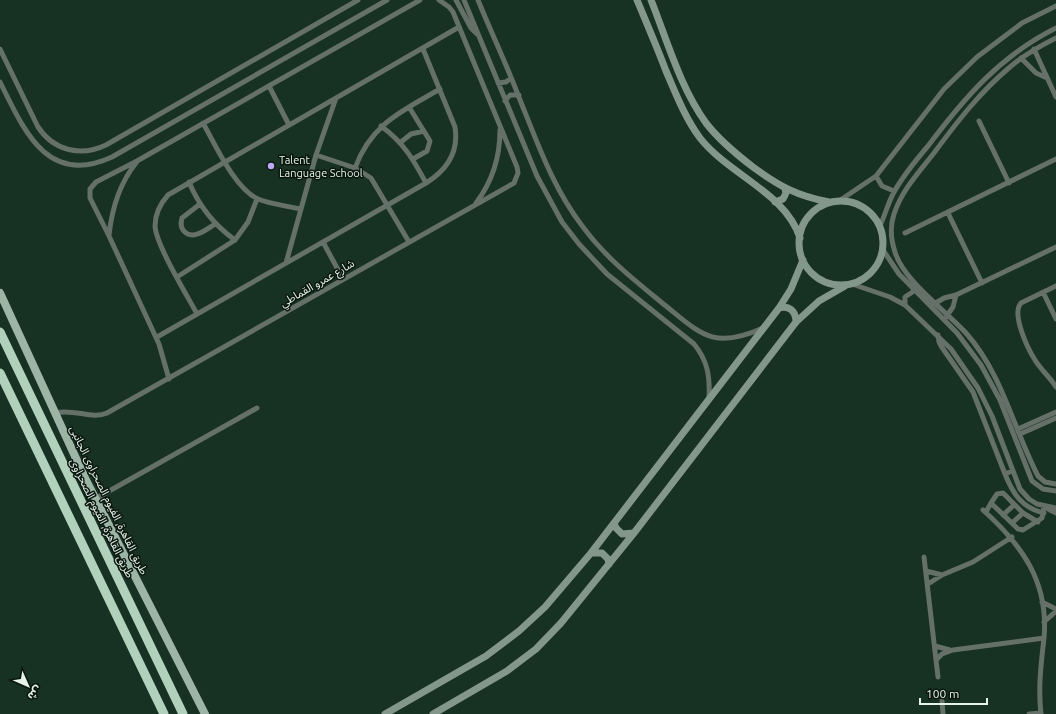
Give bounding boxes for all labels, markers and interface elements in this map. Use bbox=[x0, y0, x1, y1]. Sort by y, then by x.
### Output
place label: Talent Language School bbox=[279, 154, 363, 179]
marker: Talent Language School bbox=[266, 161, 276, 171]
street label: شارع عمرو القماطي bbox=[278, 257, 358, 312]
street label: طريق القاهرة, الفيوم الصحراوى الجانبى bbox=[67, 423, 151, 577]
street label: طريق القاهرة, الفيوم الصحراوى bbox=[67, 456, 137, 580]
north arrow bbox=[8, 666, 48, 706]
scale bar bbox=[920, 680, 987, 706]
text: ش bbox=[25, 683, 45, 703]
text: 100 m bbox=[926, 687, 959, 700]

